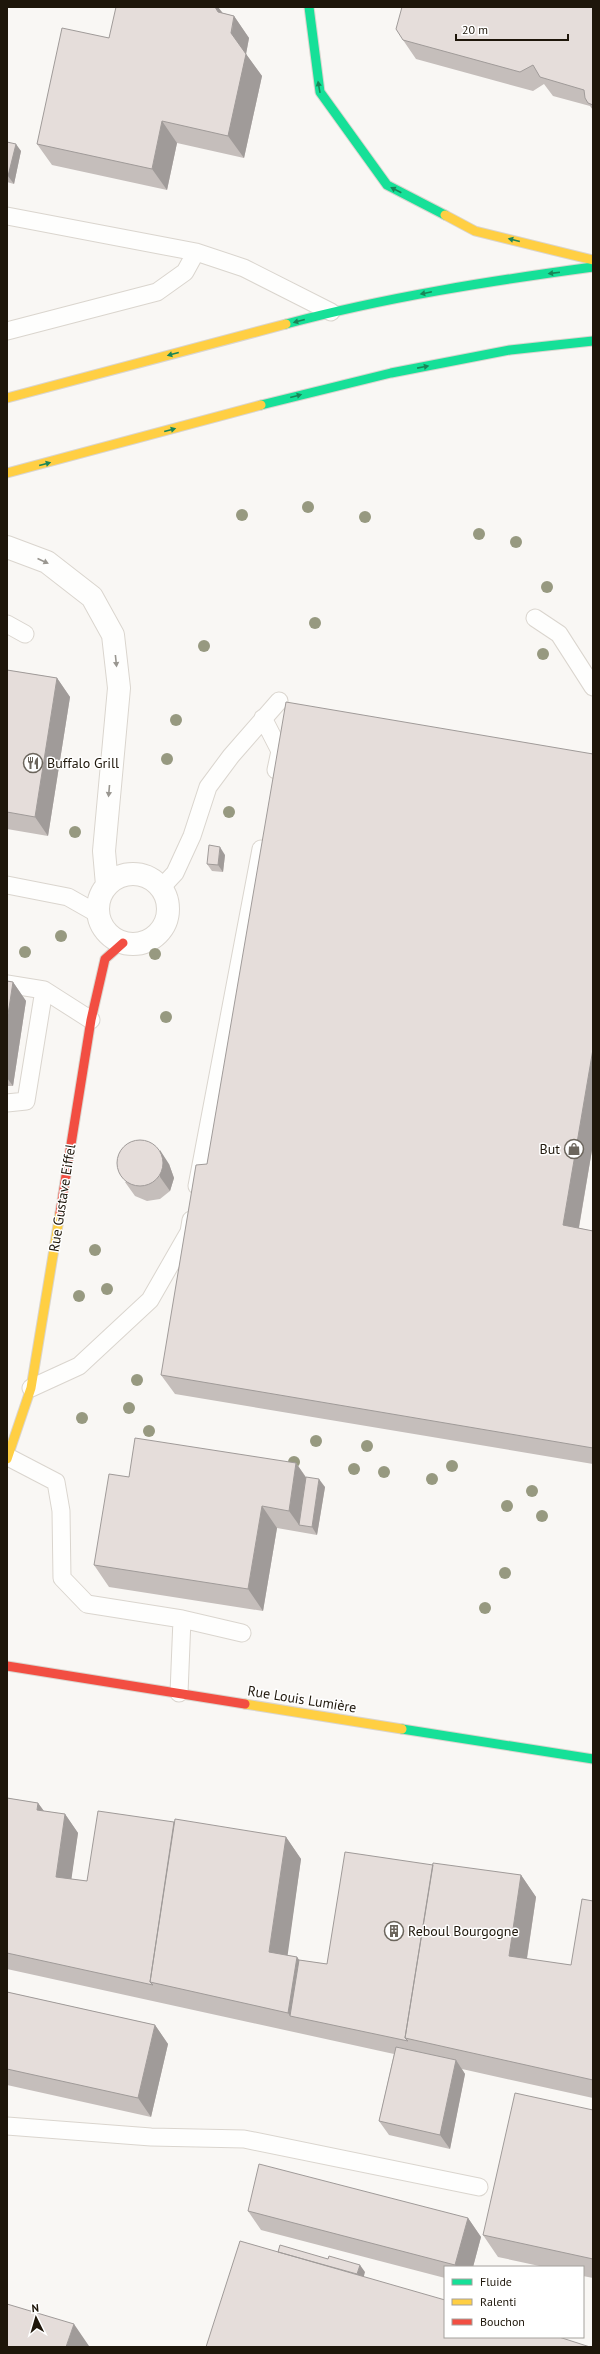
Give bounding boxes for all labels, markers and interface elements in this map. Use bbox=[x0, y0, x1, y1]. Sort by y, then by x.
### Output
scale bar bbox=[456, 16, 568, 42]
text: 20 m bbox=[462, 22, 488, 37]
one-way arrow bbox=[316, 80, 322, 93]
one-way arrow bbox=[390, 186, 401, 193]
one-way arrow bbox=[508, 237, 521, 243]
one-way arrow bbox=[548, 269, 560, 276]
one-way arrow bbox=[420, 290, 432, 296]
one-way arrow bbox=[293, 318, 305, 324]
one-way arrow bbox=[167, 351, 179, 357]
one-way arrow bbox=[416, 364, 429, 370]
one-way arrow bbox=[290, 393, 302, 399]
one-way arrow bbox=[165, 427, 177, 433]
one-way arrow bbox=[39, 461, 51, 467]
one-way arrow bbox=[38, 558, 49, 564]
one-way arrow bbox=[113, 655, 119, 667]
restaurant icon: Buffalo Grill bbox=[22, 752, 44, 774]
place label: Buffalo Grill bbox=[47, 754, 119, 772]
one-way arrow bbox=[106, 784, 112, 797]
shop icon: But bbox=[563, 1138, 585, 1160]
place label: But bbox=[540, 1140, 560, 1158]
street label: Rue Gustave Eiffel bbox=[45, 1143, 79, 1253]
street label: Rue Louis Lumière bbox=[246, 1682, 358, 1716]
building icon: Reboul Bourgogne bbox=[383, 1920, 405, 1942]
place label: Reboul Bourgogne bbox=[408, 1922, 519, 1940]
legend bbox=[444, 2266, 584, 2338]
text: Fluide bbox=[480, 2274, 512, 2289]
text: Ralenti bbox=[480, 2294, 516, 2309]
north arrow bbox=[16, 2298, 56, 2338]
text: N bbox=[31, 2301, 39, 2315]
text: Bouchon bbox=[480, 2314, 525, 2329]

